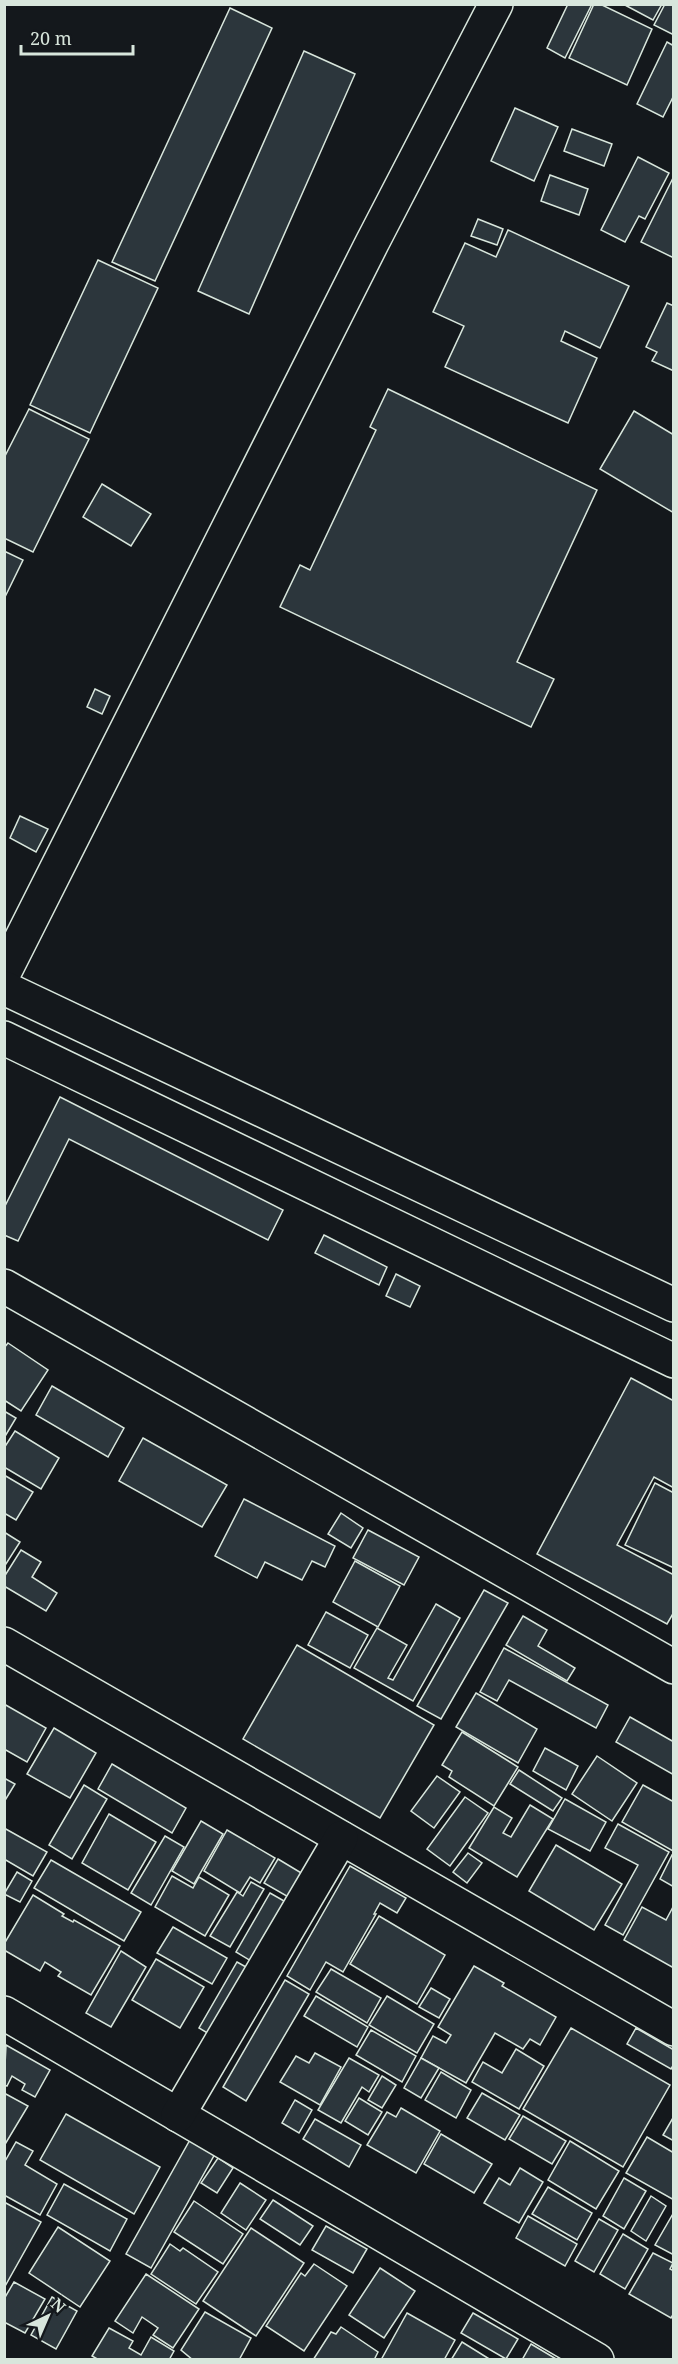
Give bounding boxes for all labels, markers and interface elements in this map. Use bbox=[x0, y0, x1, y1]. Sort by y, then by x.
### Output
scale bar bbox=[21, 18, 134, 56]
text: 20 m bbox=[30, 26, 72, 50]
north arrow bbox=[18, 2286, 78, 2346]
text: N bbox=[46, 2293, 71, 2318]

